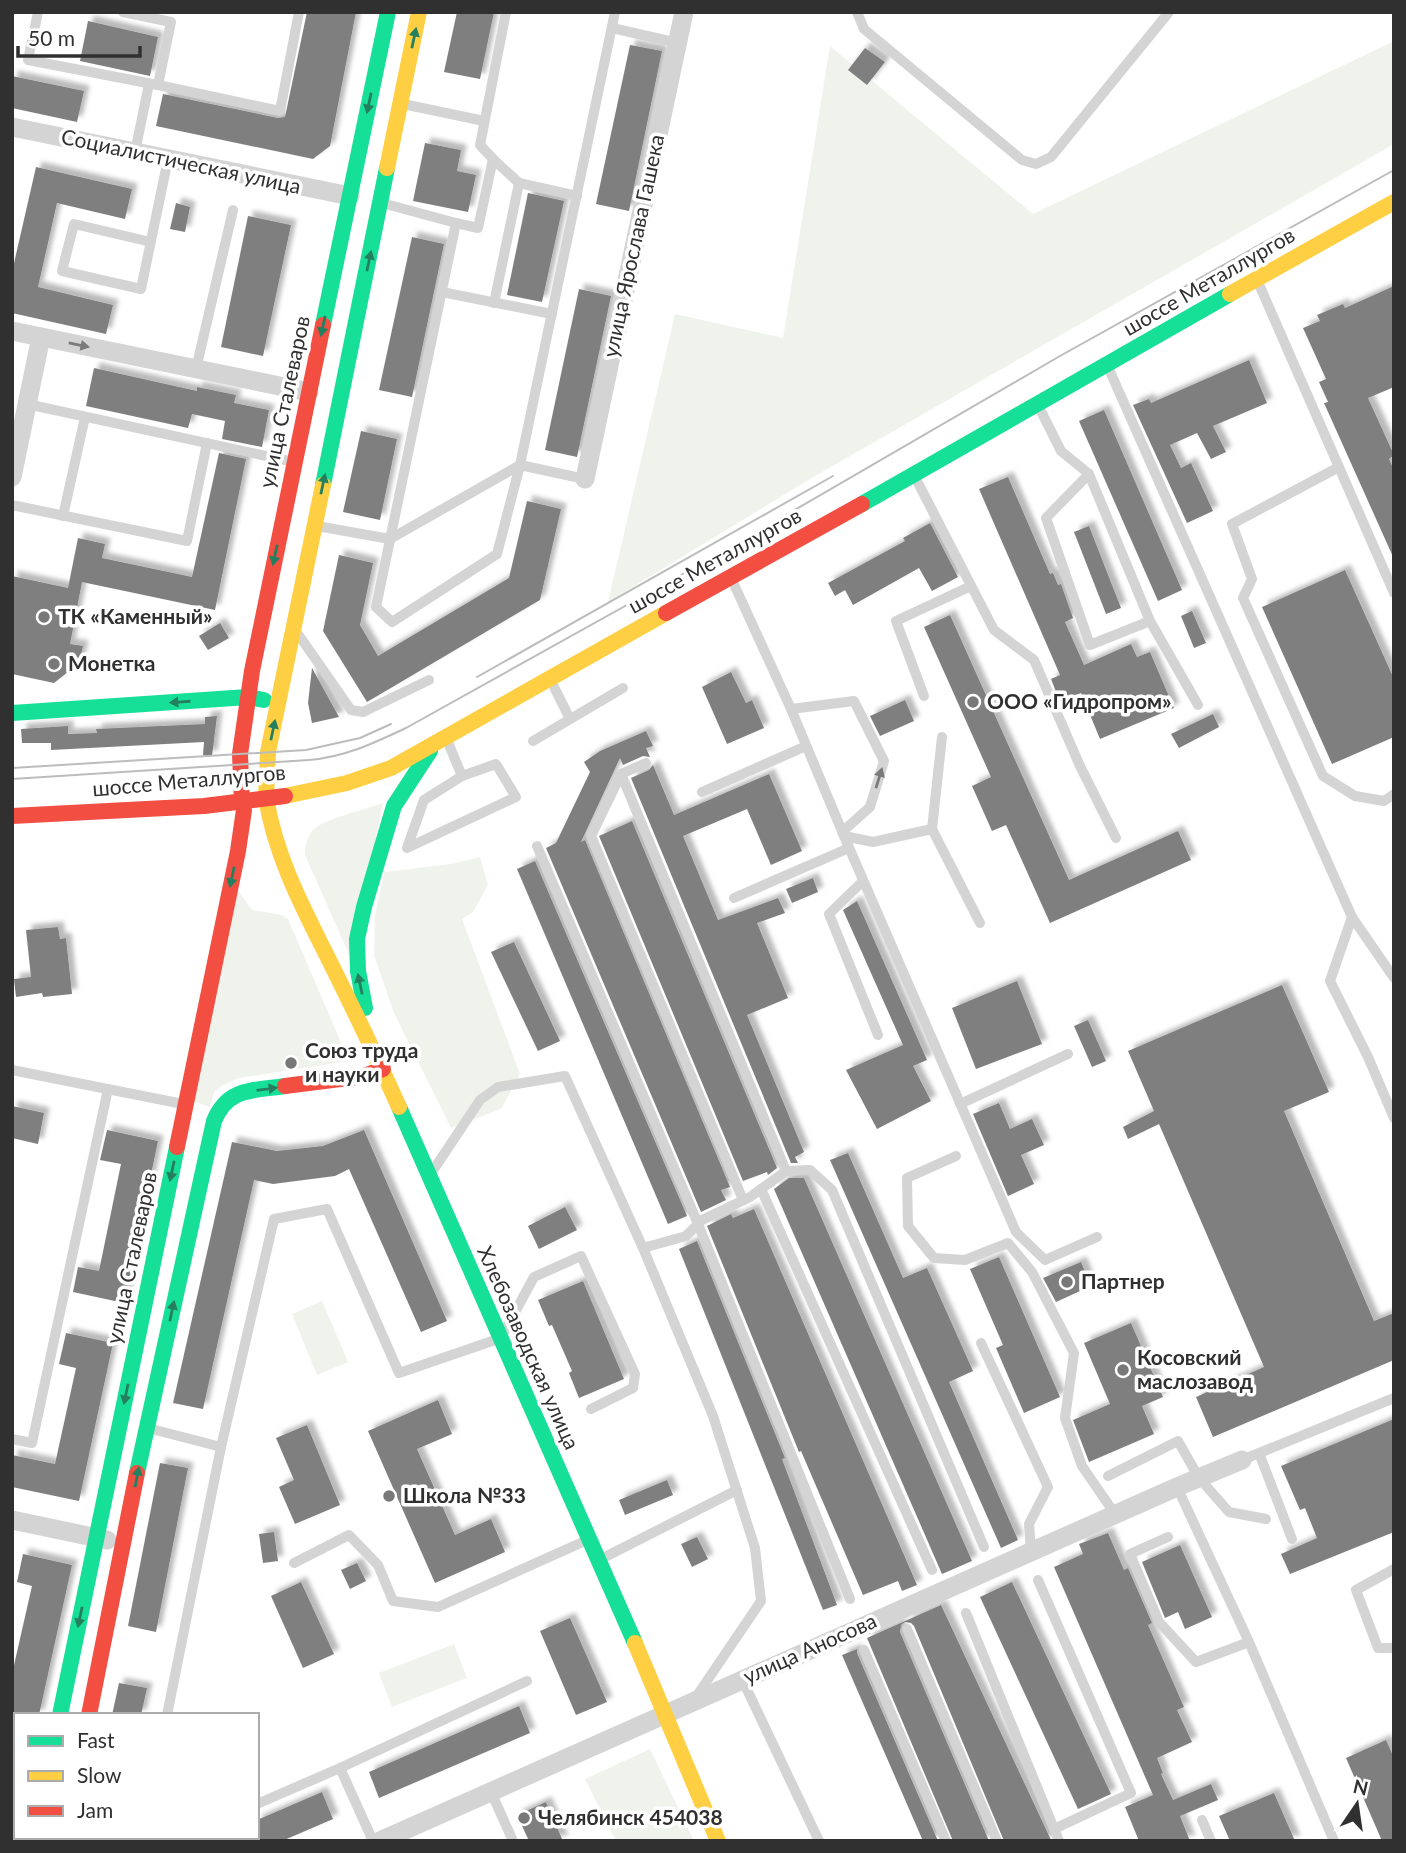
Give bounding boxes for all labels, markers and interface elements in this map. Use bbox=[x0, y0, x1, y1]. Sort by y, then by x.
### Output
scale bar bbox=[18, 14, 140, 58]
text: 50 m bbox=[28, 25, 75, 50]
one-way arrow bbox=[409, 27, 420, 49]
one-way arrow bbox=[364, 92, 375, 114]
street label: Социалистическая улица bbox=[59, 123, 303, 198]
street label: улица Ярослава Гашека bbox=[597, 132, 668, 360]
street label: шоссе Металлургов bbox=[1118, 221, 1299, 340]
one-way arrow bbox=[363, 250, 374, 272]
street label: улица Сталеваров bbox=[253, 313, 314, 490]
one-way arrow bbox=[317, 315, 328, 337]
one-way arrow bbox=[68, 339, 90, 350]
one-way arrow bbox=[318, 473, 329, 495]
street label: шоссе Металлургов bbox=[623, 502, 805, 618]
one-way arrow bbox=[269, 544, 280, 566]
place label: ТК «Каменный» bbox=[58, 603, 213, 628]
marker: ТК «Каменный» bbox=[36, 609, 52, 625]
place label: Монетка bbox=[68, 650, 156, 675]
marker: Монетка bbox=[46, 656, 62, 672]
place label: ООО «Гидропром» bbox=[987, 688, 1172, 713]
marker: ООО «Гидропром» bbox=[965, 694, 981, 710]
one-way arrow bbox=[168, 697, 190, 708]
one-way arrow bbox=[268, 719, 279, 741]
street label: шоссе Металлургов bbox=[91, 759, 287, 800]
one-way arrow bbox=[874, 767, 884, 788]
one-way arrow bbox=[227, 866, 238, 888]
one-way arrow bbox=[355, 973, 366, 995]
place label: Союз труда и науки bbox=[305, 1037, 418, 1086]
marker: Союз труда и науки bbox=[283, 1055, 299, 1071]
one-way arrow bbox=[257, 1083, 279, 1094]
one-way arrow bbox=[166, 1160, 177, 1182]
street label: улица Сталеваров bbox=[100, 1169, 161, 1346]
street label: Хлебозаводская улица bbox=[473, 1242, 586, 1453]
place label: Партнер bbox=[1081, 1268, 1165, 1293]
marker: Партнер bbox=[1059, 1274, 1075, 1290]
one-way arrow bbox=[167, 1299, 178, 1321]
place label: Косовский маслозавод bbox=[1137, 1344, 1253, 1393]
marker: Косовский маслозавод bbox=[1115, 1362, 1131, 1378]
one-way arrow bbox=[120, 1383, 131, 1405]
one-way arrow bbox=[131, 1466, 142, 1488]
place label: Школа №33 bbox=[403, 1482, 526, 1507]
marker: Школа №33 bbox=[381, 1488, 397, 1504]
one-way arrow bbox=[75, 1606, 86, 1628]
street label: улица Аносова bbox=[739, 1607, 880, 1688]
legend bbox=[14, 1713, 259, 1839]
text: Fast bbox=[77, 1727, 115, 1752]
text: Slow bbox=[77, 1762, 122, 1787]
north arrow bbox=[1322, 1769, 1392, 1839]
text: N bbox=[1351, 1774, 1371, 1800]
text: Jam bbox=[77, 1797, 113, 1822]
place label: Челябинск 454038 bbox=[538, 1804, 723, 1829]
marker: Челябинск 454038 bbox=[516, 1810, 532, 1826]

